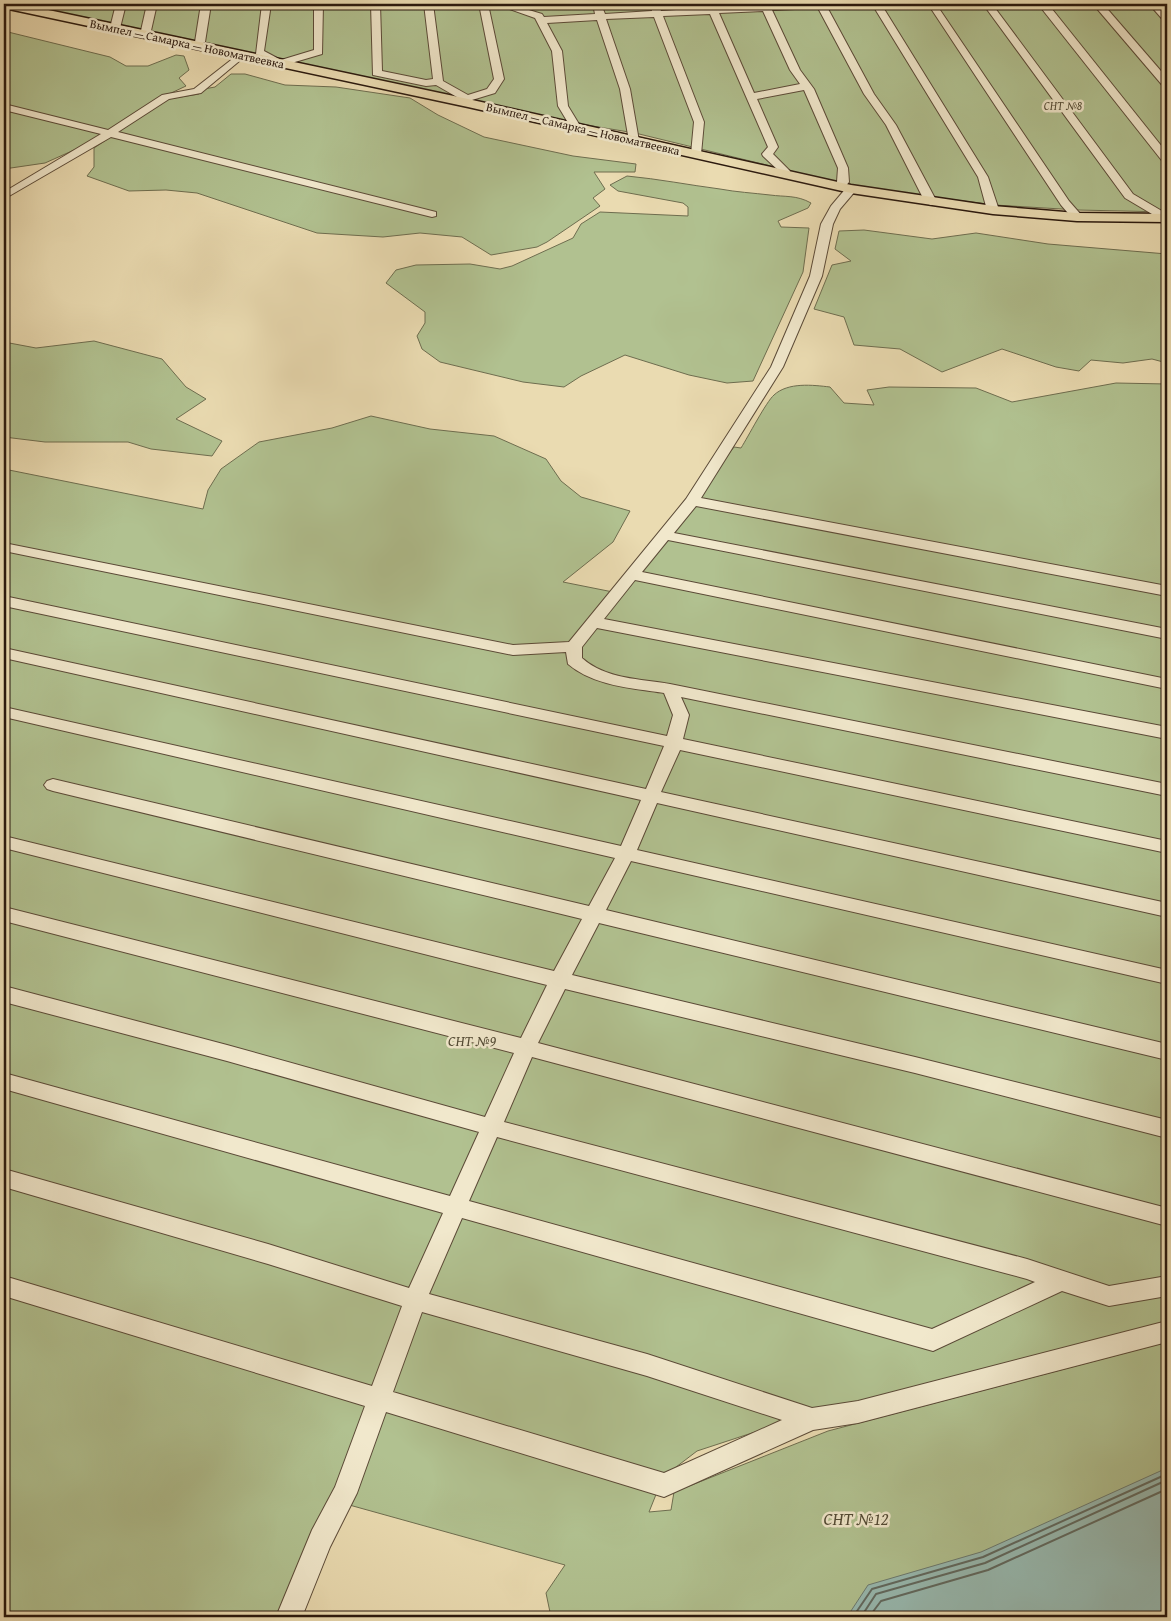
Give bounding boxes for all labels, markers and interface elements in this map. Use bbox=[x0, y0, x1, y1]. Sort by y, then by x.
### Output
street label: Вымпел — Самарка — Новоматвеевка bbox=[88, 15, 286, 72]
park label: СНТ №8 bbox=[1044, 97, 1082, 114]
street label: Вымпел — Самарка — Новоматвеевка bbox=[485, 98, 682, 159]
park label: СНТ №9 bbox=[448, 1030, 497, 1051]
park label: СНТ №12 bbox=[824, 1505, 889, 1532]

